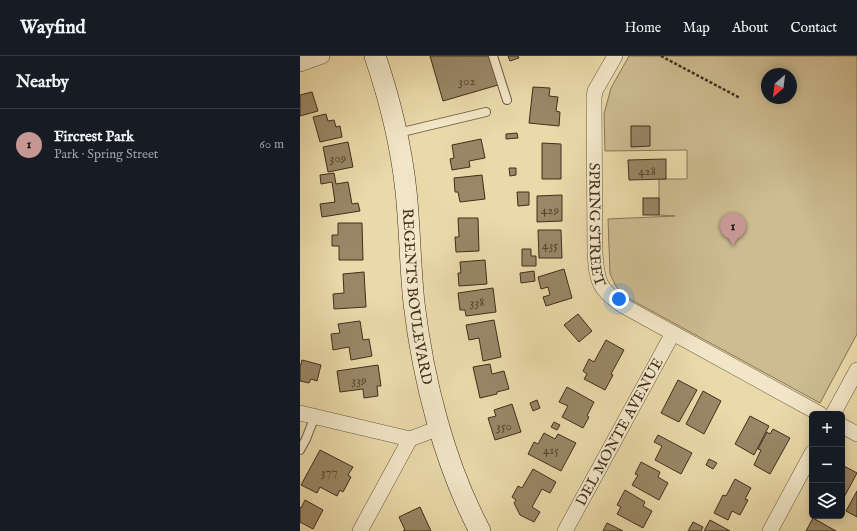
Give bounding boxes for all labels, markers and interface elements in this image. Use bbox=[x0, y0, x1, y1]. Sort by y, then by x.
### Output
text: Wayfind bbox=[20, 16, 86, 40]
text: Home bbox=[625, 19, 661, 37]
text: Map bbox=[683, 19, 710, 37]
text: About bbox=[732, 19, 768, 37]
text: Contact bbox=[790, 19, 837, 37]
north arrow bbox=[761, 68, 797, 104]
text: Nearby bbox=[16, 72, 69, 93]
house number: 302 bbox=[458, 73, 476, 90]
text: Fircrest Park bbox=[54, 127, 134, 146]
text: 1 bbox=[27, 136, 31, 153]
text: 60 m bbox=[259, 136, 284, 153]
text: Park · Spring Street bbox=[54, 146, 158, 163]
house number: 309 bbox=[330, 150, 347, 167]
street label: SPRING STREET bbox=[584, 163, 610, 289]
house number: 428 bbox=[638, 163, 656, 180]
house number: 429 bbox=[541, 202, 559, 219]
street label: REGENTS BOULEVARD bbox=[398, 208, 437, 387]
pin: 1 bbox=[720, 213, 746, 246]
house number: 435 bbox=[542, 237, 558, 254]
your location bbox=[609, 289, 629, 309]
house number: 338 bbox=[470, 294, 484, 311]
street label: DEL MONTE AVENUE bbox=[572, 355, 668, 509]
house number: 339 bbox=[351, 372, 367, 389]
map controls bbox=[809, 411, 845, 519]
button: + bbox=[809, 411, 845, 447]
house number: 350 bbox=[496, 418, 512, 435]
house number: 415 bbox=[543, 442, 559, 459]
button: − bbox=[809, 447, 845, 483]
house number: 377 bbox=[320, 464, 338, 481]
button: layers bbox=[809, 483, 845, 519]

